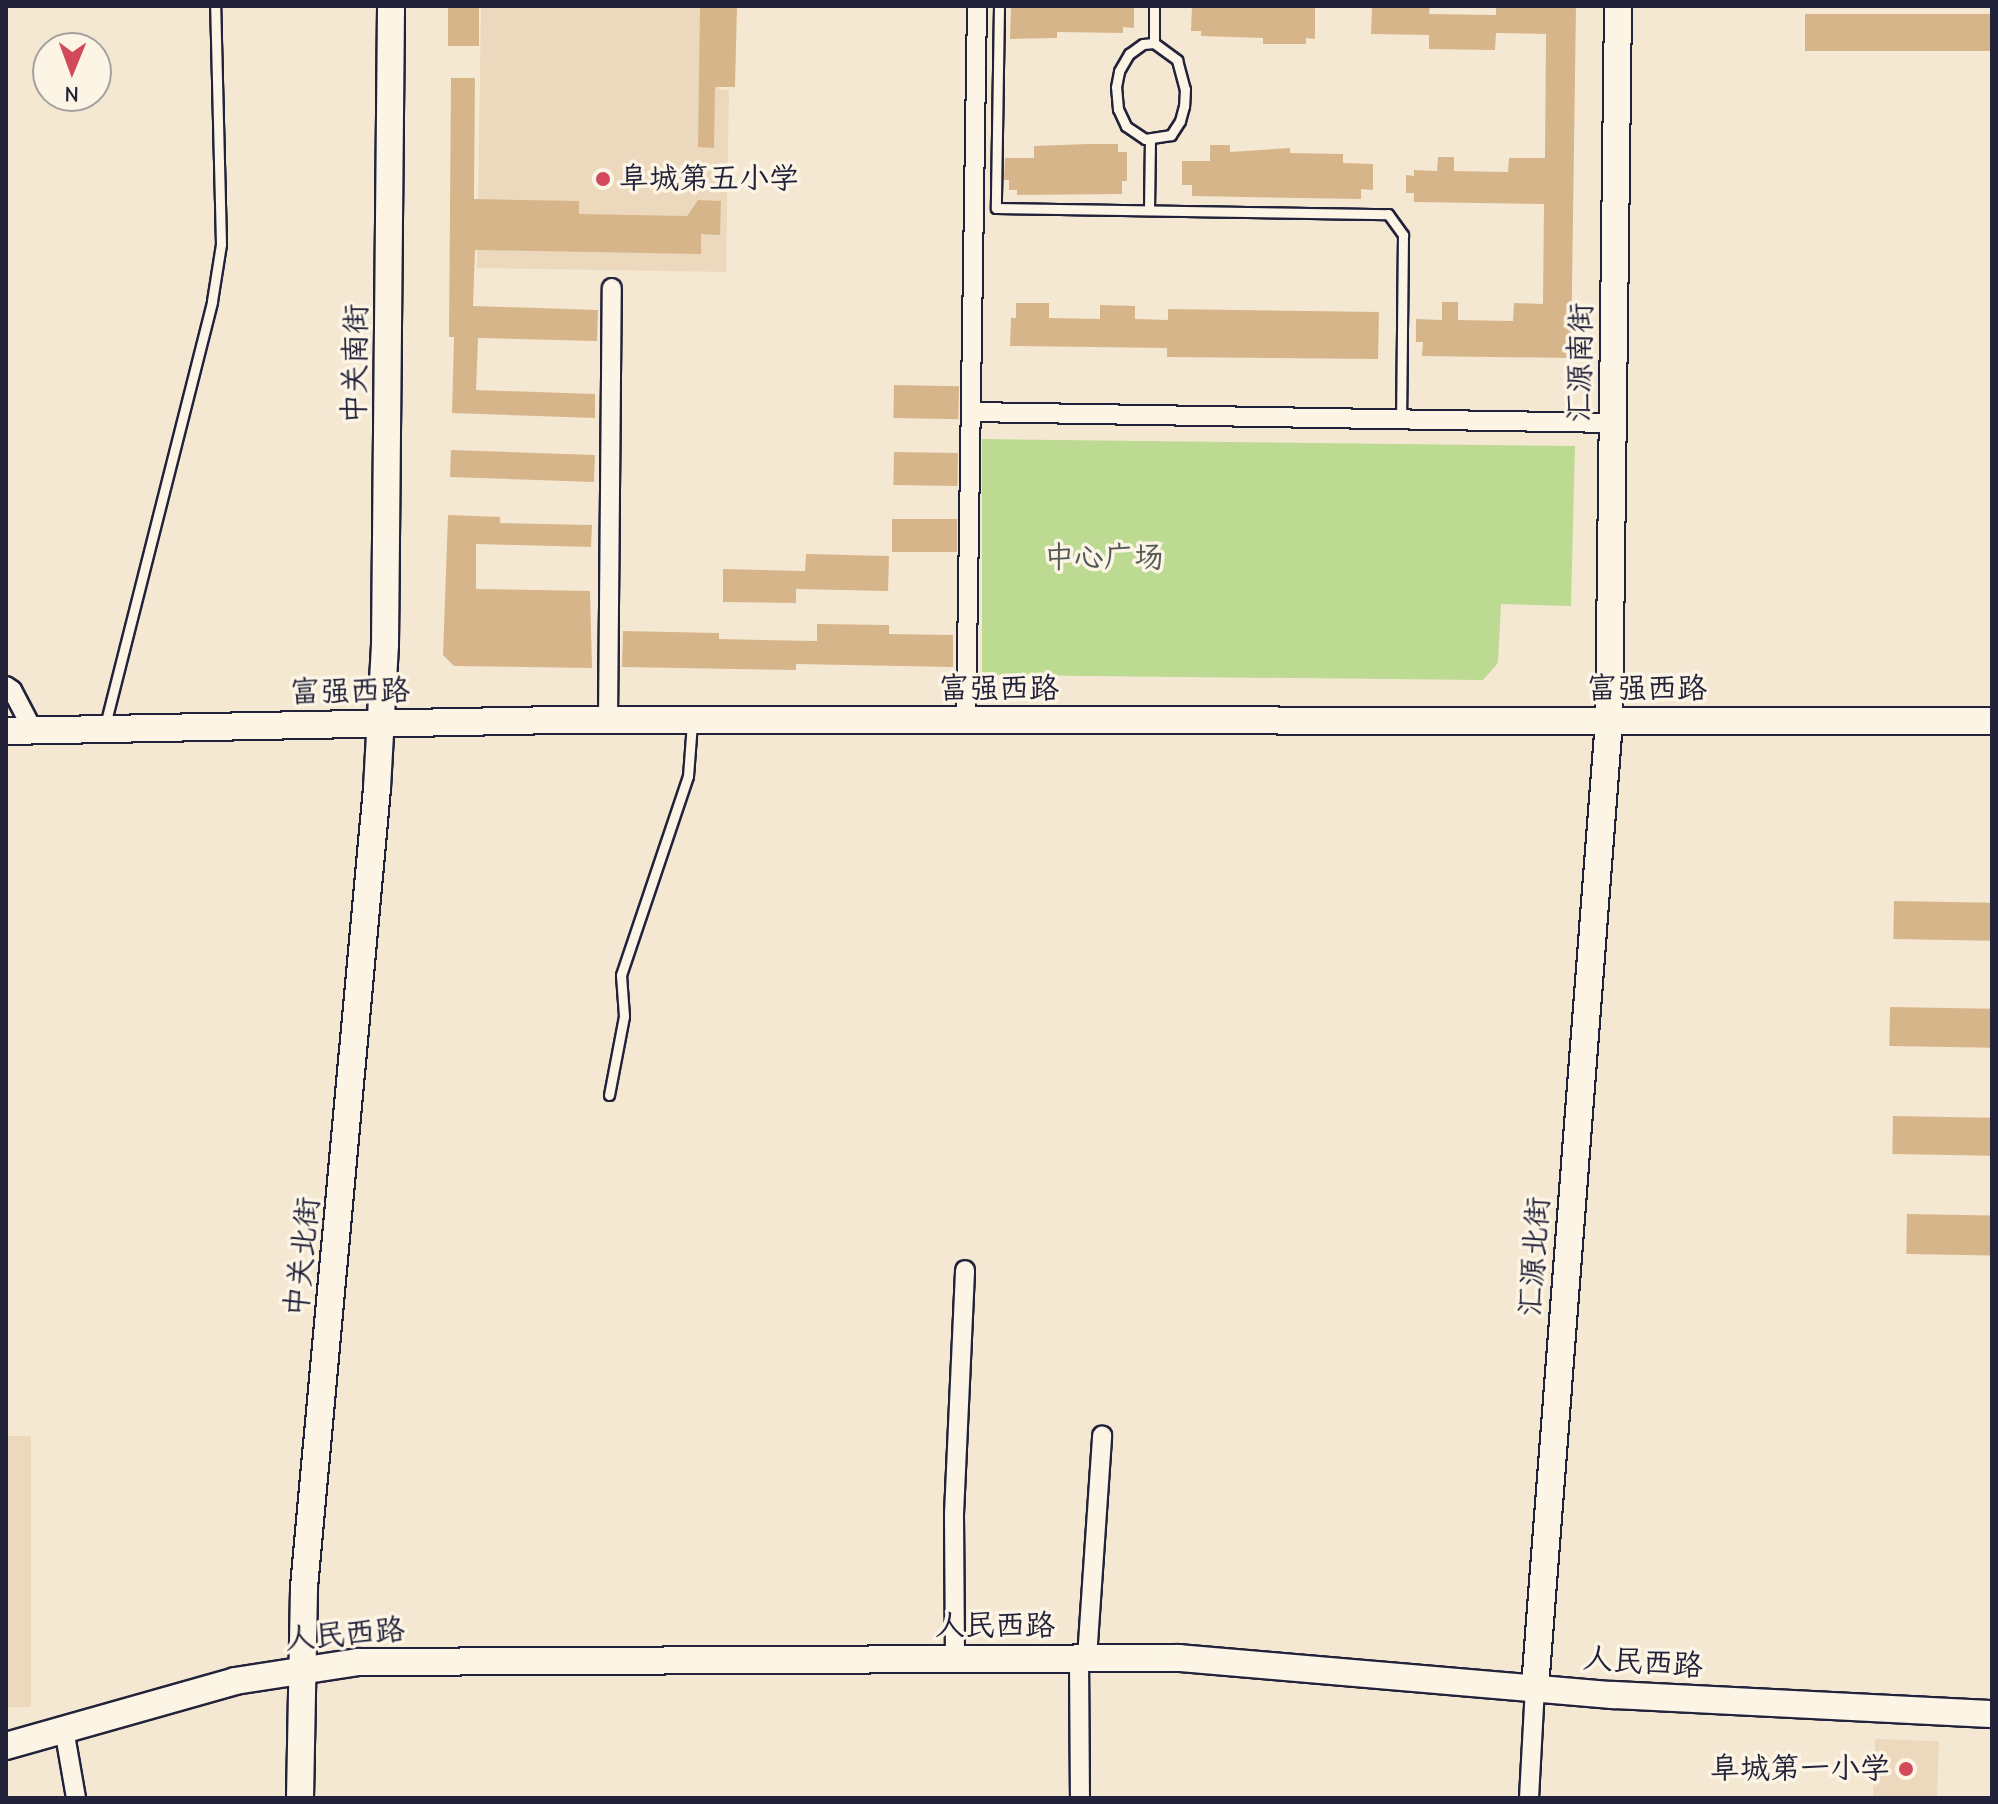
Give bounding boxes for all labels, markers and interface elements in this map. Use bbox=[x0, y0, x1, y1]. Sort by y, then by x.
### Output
north arrow bbox=[32, 32, 112, 112]
text: N bbox=[64, 81, 79, 107]
place label: 阜城第五小学 bbox=[619, 161, 799, 197]
marker: 阜城第五小学 bbox=[594, 170, 612, 188]
street label: 汇源南街 bbox=[1562, 303, 1600, 423]
street label: 中关南街 bbox=[337, 304, 375, 424]
park label: 中心广场 bbox=[1044, 540, 1164, 576]
street label: 富强西路 bbox=[939, 671, 1059, 707]
street label: 富强西路 bbox=[1587, 671, 1707, 707]
street label: 富强西路 bbox=[290, 673, 410, 711]
street label: 中关北街 bbox=[279, 1195, 327, 1319]
street label: 汇源北街 bbox=[1513, 1196, 1557, 1318]
street label: 人民西路 bbox=[935, 1608, 1055, 1644]
street label: 人民西路 bbox=[284, 1612, 406, 1658]
street label: 人民西路 bbox=[1582, 1641, 1704, 1685]
place label: 阜城第一小学 bbox=[1710, 1751, 1890, 1787]
marker: 阜城第一小学 bbox=[1897, 1760, 1915, 1778]

